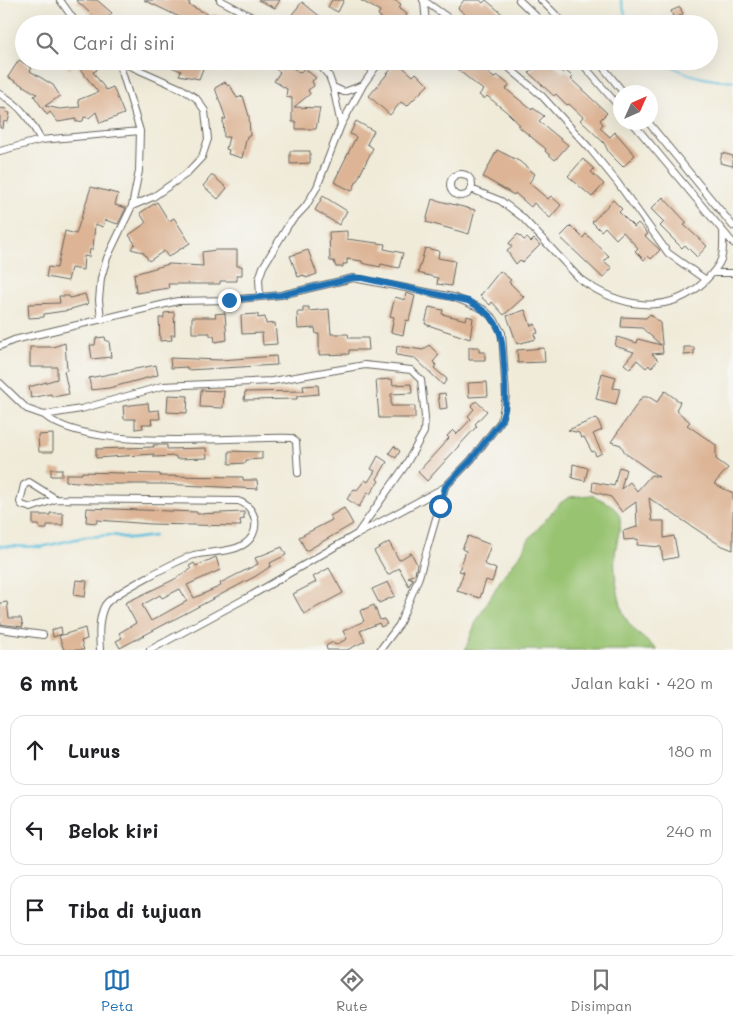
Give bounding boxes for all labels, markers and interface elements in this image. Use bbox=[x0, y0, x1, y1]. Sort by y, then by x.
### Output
search box bbox=[15, 15, 718, 70]
icon: search bbox=[33, 29, 61, 57]
text: Cari di sini bbox=[73, 30, 175, 55]
north arrow bbox=[613, 85, 658, 130]
route end bbox=[218, 289, 241, 312]
route start bbox=[429, 495, 452, 518]
text: 6 mnt bbox=[20, 669, 78, 696]
text: Jalan kaki · 420 m bbox=[571, 672, 713, 693]
icon: ahead bbox=[21, 736, 49, 764]
text: Lurus bbox=[68, 738, 120, 763]
text: 180 m bbox=[667, 740, 712, 761]
icon: left bbox=[21, 816, 49, 844]
text: Belok kiri bbox=[68, 818, 159, 843]
text: 240 m bbox=[666, 820, 712, 841]
icon: arrive bbox=[21, 896, 49, 924]
text: Tiba di tujuan bbox=[68, 898, 201, 923]
tab: Peta bbox=[101, 966, 133, 1015]
tab: Rute bbox=[336, 966, 368, 1015]
tab: Disimpan bbox=[570, 966, 632, 1015]

